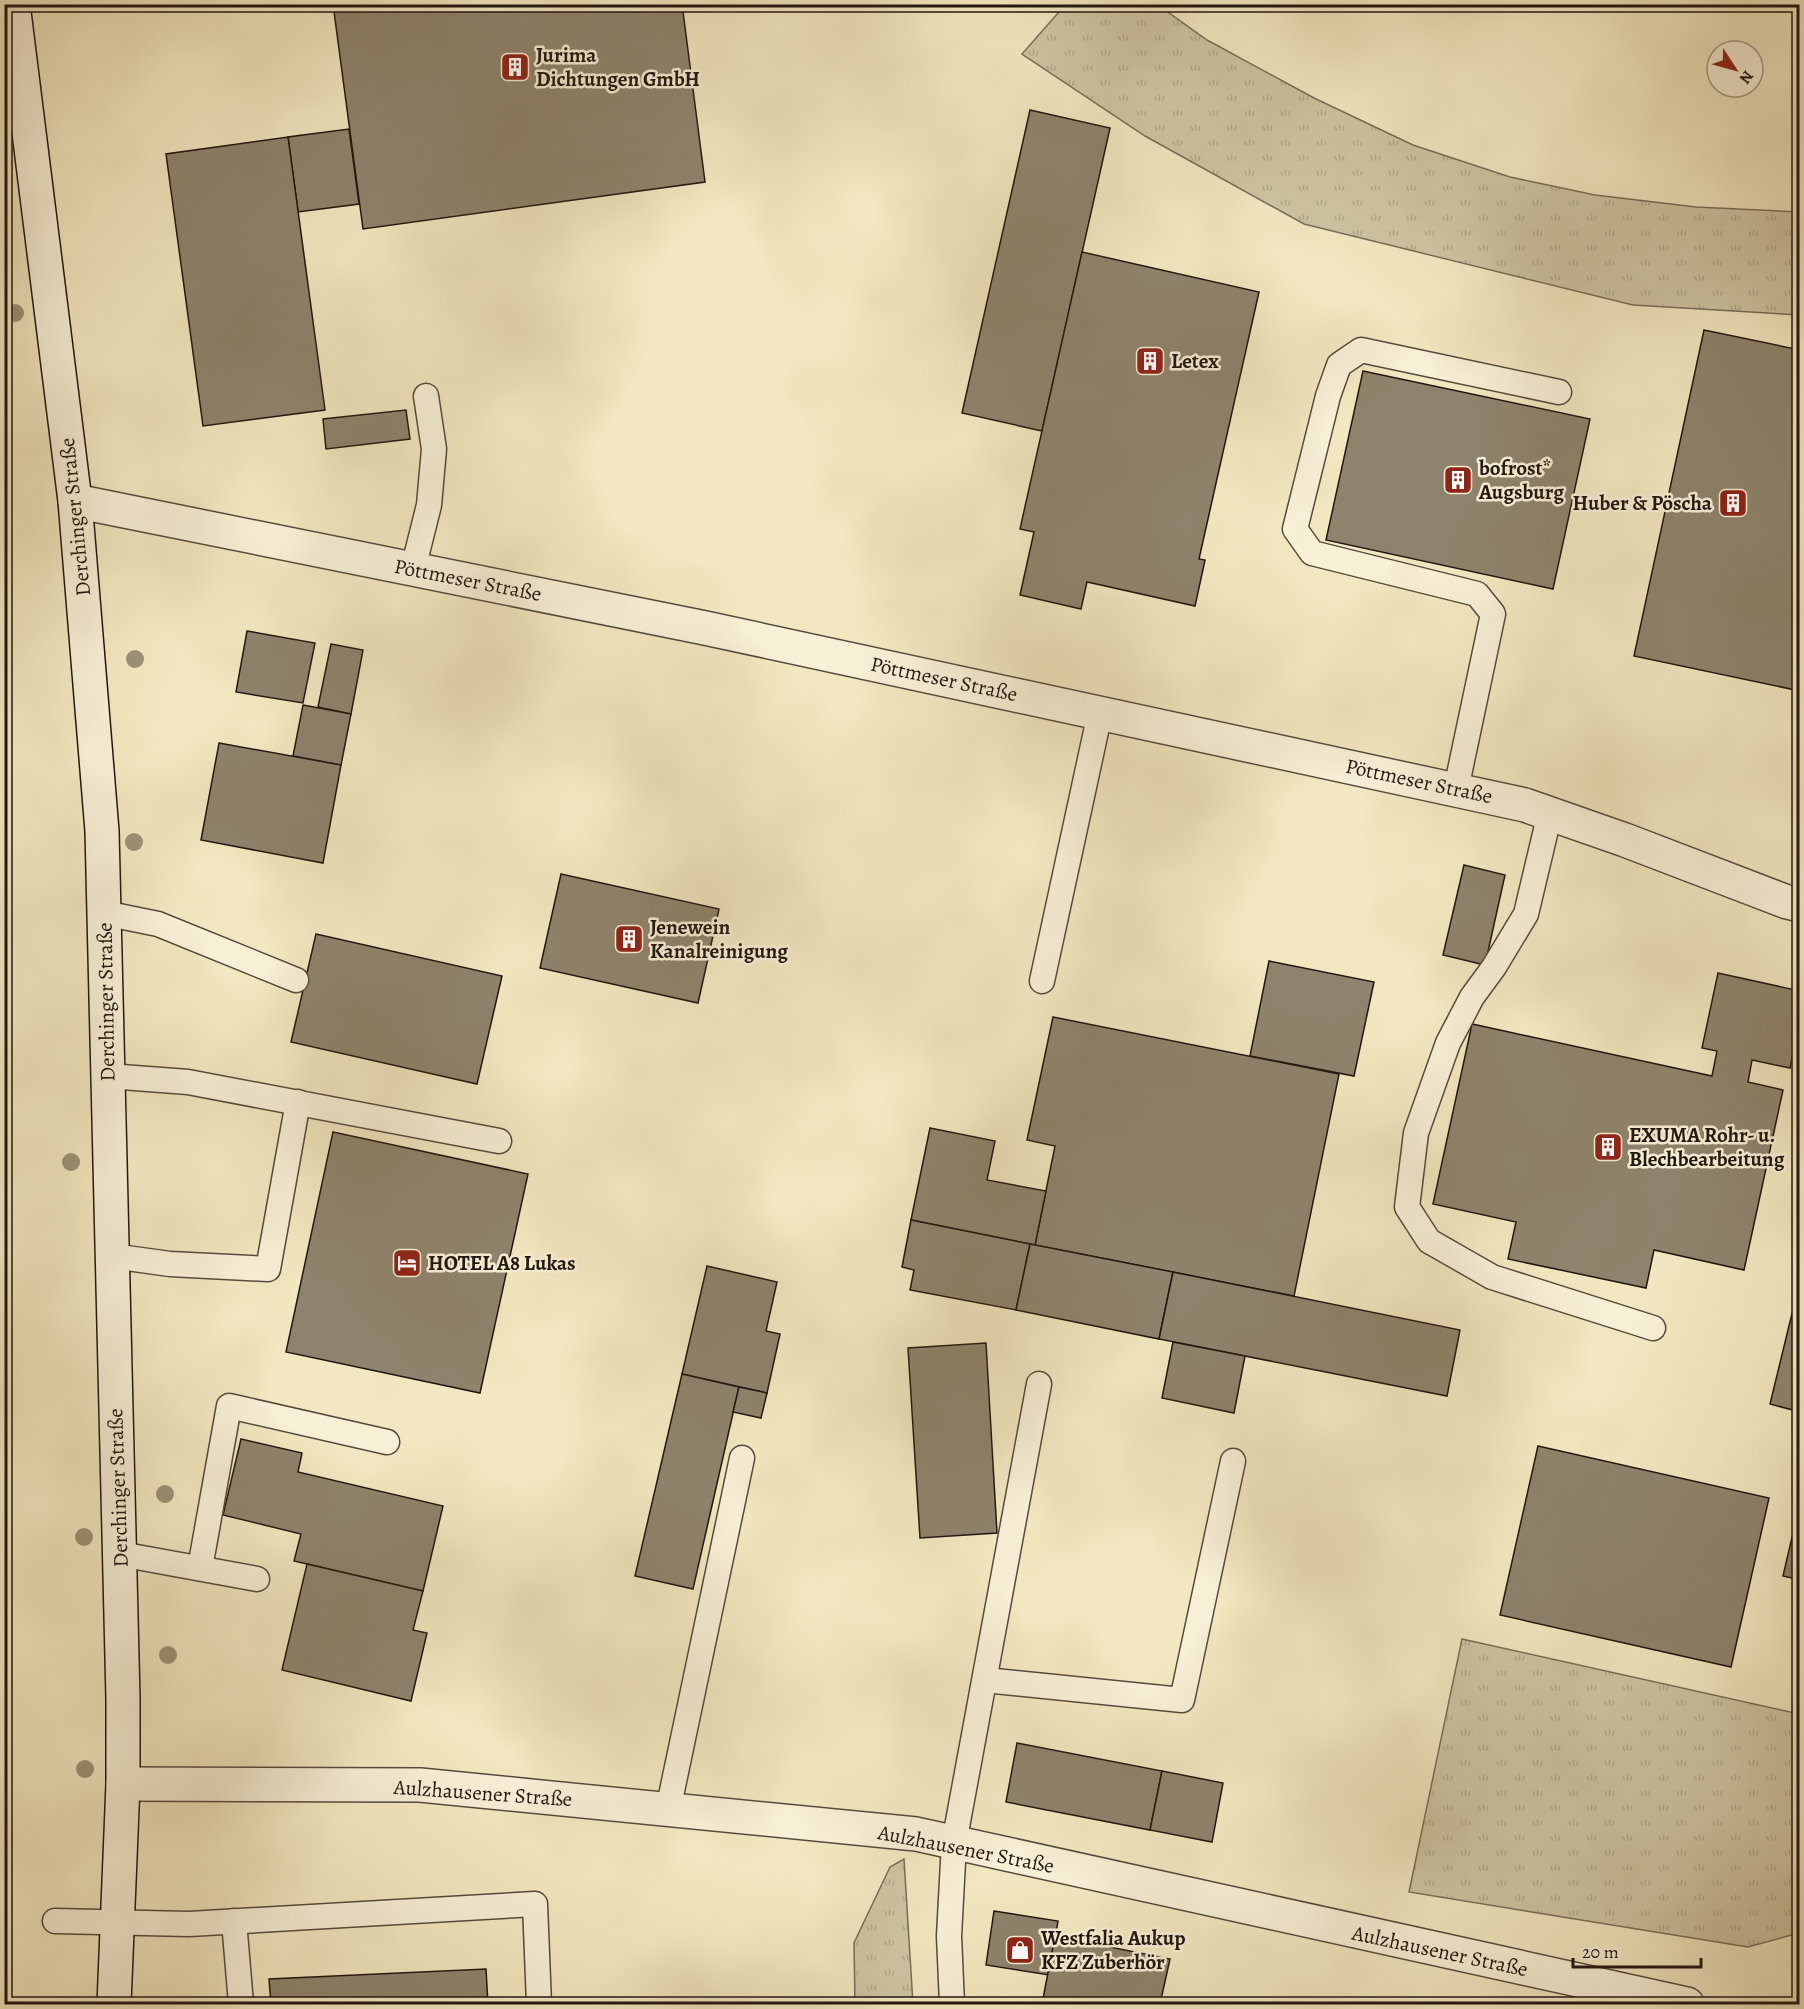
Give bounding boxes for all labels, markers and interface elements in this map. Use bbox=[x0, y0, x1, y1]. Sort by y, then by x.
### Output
north arrow bbox=[1705, 39, 1765, 99]
place label: Jurima Dichtungen GmbH bbox=[536, 41, 700, 93]
building icon: Jurima Dichtungen GmbH bbox=[499, 51, 531, 83]
text: N bbox=[1734, 66, 1759, 89]
building icon: Letex bbox=[1134, 345, 1166, 377]
place label: Letex bbox=[1171, 347, 1219, 375]
street label: Derchinger Straße bbox=[53, 436, 97, 598]
place label: bofrost* Augsburg bbox=[1478, 454, 1564, 506]
building icon: bofrost* Augsburg bbox=[1442, 464, 1474, 496]
building icon: Huber & Pöscha bbox=[1717, 487, 1749, 519]
place label: Huber & Pöscha bbox=[1573, 489, 1713, 517]
street label: Pöttmeser Straße bbox=[392, 552, 544, 608]
street label: Pöttmeser Straße bbox=[868, 650, 1020, 708]
street label: Pöttmeser Straße bbox=[1343, 752, 1495, 810]
place label: Jenewein Kanalreinigung bbox=[650, 913, 788, 965]
street label: Derchinger Straße bbox=[91, 922, 121, 1082]
building icon: Jenewein Kanalreinigung bbox=[613, 923, 645, 955]
place label: EXUMA Rohr- u. Blechbearbeitung bbox=[1629, 1121, 1785, 1173]
building icon: EXUMA Rohr- u. Blechbearbeitung bbox=[1592, 1131, 1624, 1163]
hotel icon: HOTEL A8 Lukas bbox=[391, 1247, 423, 1279]
place label: HOTEL A8 Lukas bbox=[428, 1249, 576, 1277]
street label: Derchinger Straße bbox=[101, 1408, 135, 1568]
street label: Aulzhausener Straße bbox=[392, 1773, 573, 1813]
street label: Aulzhausener Straße bbox=[875, 1818, 1056, 1880]
street label: Aulzhausener Straße bbox=[1349, 1919, 1530, 1983]
place label: Westfalia Aukup KFZ Zuberhör bbox=[1040, 1924, 1185, 1976]
scale bar bbox=[1573, 1931, 1700, 1969]
shop icon: Westfalia Aukup KFZ Zuberhör bbox=[1004, 1934, 1036, 1966]
text: 20 m bbox=[1582, 1940, 1619, 1964]

